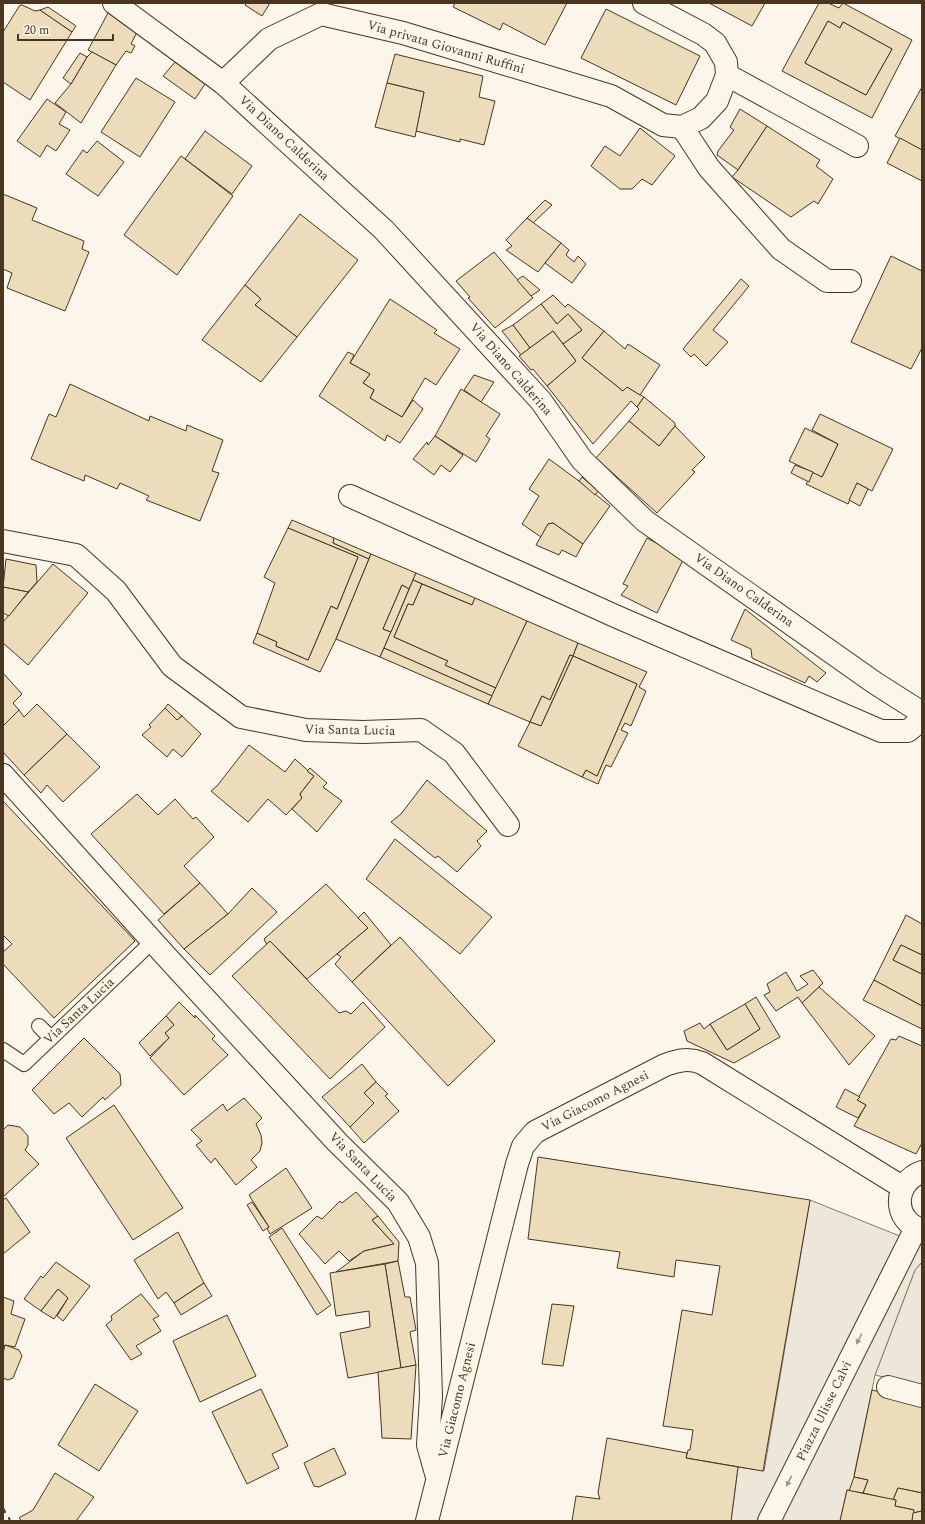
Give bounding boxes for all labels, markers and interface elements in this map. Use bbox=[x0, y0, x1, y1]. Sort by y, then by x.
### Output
street label: Via privata Giovanni Ruffini bbox=[365, 15, 527, 79]
scale bar bbox=[18, 16, 113, 42]
text: 20 m bbox=[24, 21, 49, 40]
street label: Via Diano Calderina bbox=[234, 91, 334, 186]
street label: Via Diano Calderina bbox=[465, 318, 558, 421]
street label: Via Diano Calderina bbox=[690, 548, 799, 632]
street label: Via Santa Lucia bbox=[304, 719, 396, 741]
street label: Via Santa Lucia bbox=[39, 972, 119, 1049]
street label: Via Giacomo Agnesi bbox=[538, 1065, 652, 1137]
street label: Via Santa Lucia bbox=[324, 1127, 402, 1207]
one-way arrow bbox=[856, 1334, 862, 1345]
street label: Via Giacomo Agnesi bbox=[433, 1340, 481, 1460]
street label: Piazza Ulisse Calvi bbox=[791, 1357, 857, 1465]
one-way arrow bbox=[786, 1475, 792, 1487]

